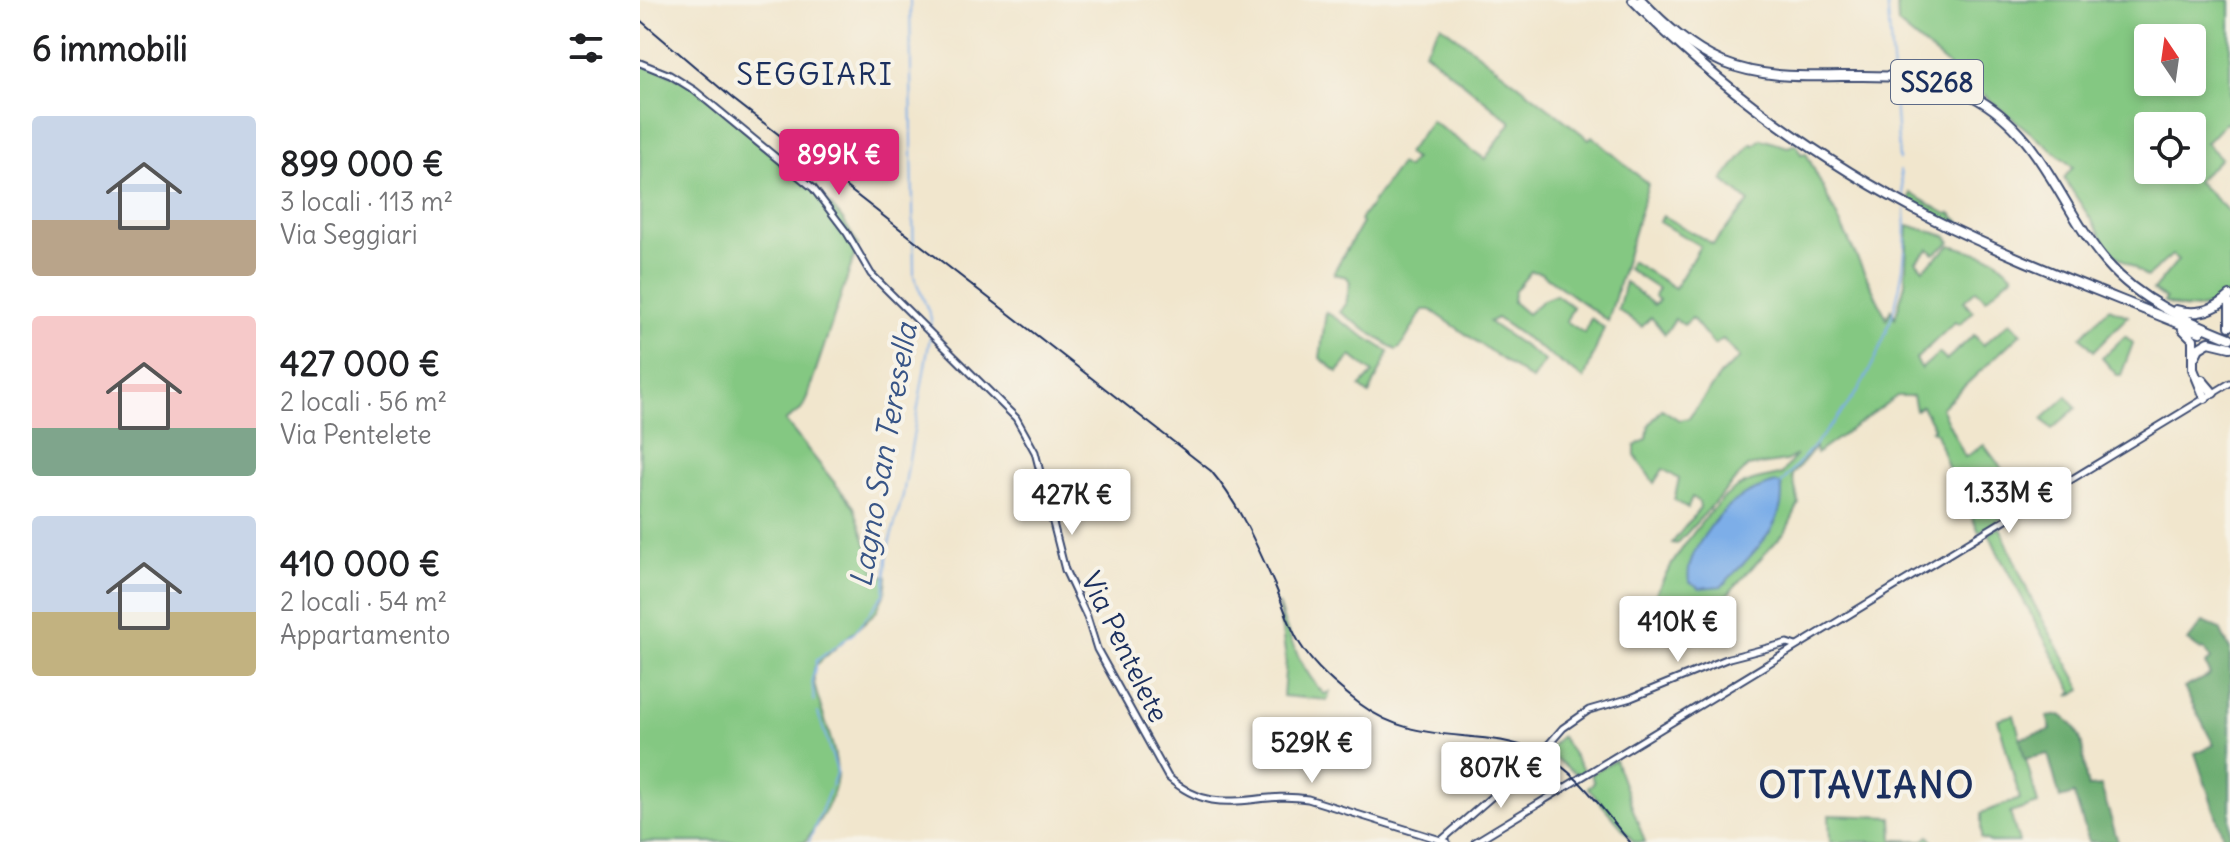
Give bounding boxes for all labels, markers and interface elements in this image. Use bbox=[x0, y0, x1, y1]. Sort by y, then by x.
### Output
north arrow bbox=[2134, 24, 2206, 96]
map controls bbox=[2134, 24, 2206, 184]
icon: filters bbox=[564, 26, 608, 70]
text: 6 immobili bbox=[32, 27, 188, 70]
district label: SEGGIARI bbox=[736, 55, 894, 93]
road number: SS268 bbox=[1891, 60, 1983, 104]
button: locate bbox=[2134, 112, 2206, 184]
pin: 899K € bbox=[774, 129, 904, 197]
text: 899K € bbox=[797, 138, 881, 171]
text: 899 000 € bbox=[280, 142, 444, 185]
icon: home bbox=[96, 148, 192, 244]
text: 3 locali · 113 m² bbox=[280, 185, 453, 218]
text: Via Seggiari bbox=[280, 218, 418, 251]
water label: Lagno San Teresella bbox=[841, 318, 925, 590]
text: 427 000 € bbox=[280, 342, 440, 385]
icon: home bbox=[96, 348, 192, 444]
text: 2 locali · 56 m² bbox=[280, 385, 447, 418]
text: Via Pentelete bbox=[280, 418, 431, 451]
pin: 1.33M € bbox=[1935, 467, 2083, 535]
pin: 427K € bbox=[1007, 469, 1137, 537]
text: 1.33M € bbox=[1964, 476, 2054, 509]
text: 427K € bbox=[1032, 478, 1113, 511]
text: 410 000 € bbox=[280, 542, 440, 585]
icon: home bbox=[96, 548, 192, 644]
street label: Via Pentelete bbox=[1073, 566, 1177, 728]
text: 2 locali · 54 m² bbox=[280, 585, 447, 618]
pin: 410K € bbox=[1613, 596, 1743, 664]
text: 410K € bbox=[1637, 605, 1719, 638]
text: Appartamento bbox=[280, 618, 450, 651]
pin: 529K € bbox=[1247, 717, 1377, 785]
text: 529K € bbox=[1270, 726, 1354, 759]
pin: 807K € bbox=[1436, 742, 1566, 810]
text: 807K € bbox=[1459, 751, 1543, 784]
district label: OTTAVIANO bbox=[1759, 763, 1975, 808]

